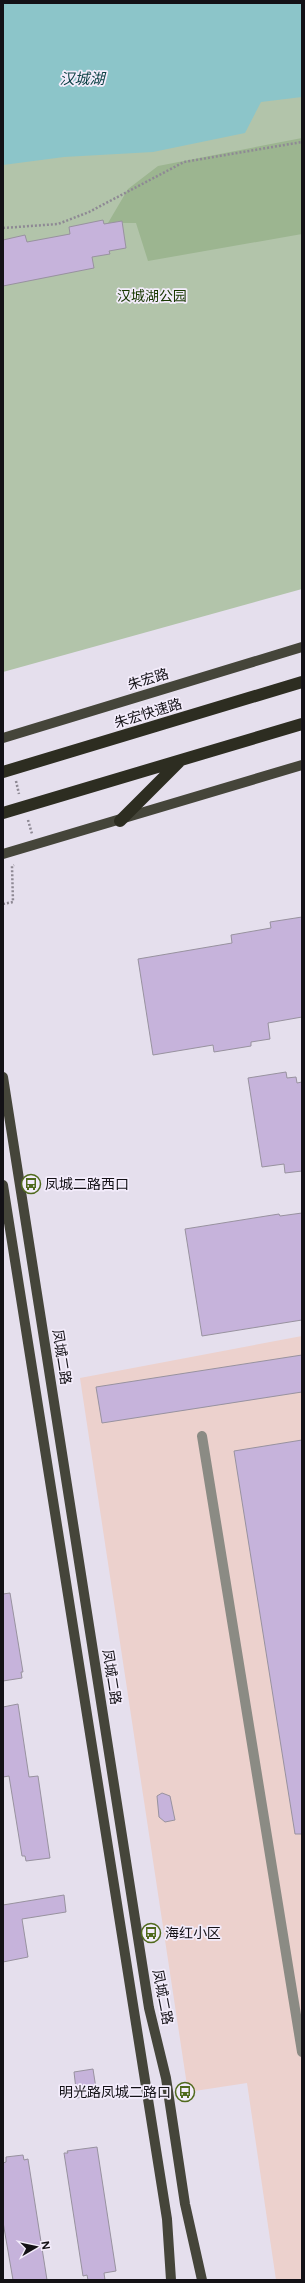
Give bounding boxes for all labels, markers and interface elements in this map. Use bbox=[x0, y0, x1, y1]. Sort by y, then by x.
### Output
water label: 汉城湖 bbox=[59, 70, 106, 88]
park label: 汉城湖公园 bbox=[117, 288, 187, 305]
street label: 朱宏路 bbox=[126, 665, 171, 694]
street label: 朱宏快速路 bbox=[112, 695, 184, 732]
bus stop icon: 凤城二路西口 bbox=[20, 1173, 42, 1195]
place label: 凤城二路西口 bbox=[45, 1176, 129, 1193]
street label: 凤城二路 bbox=[49, 1328, 74, 1386]
street label: 凤城二路 bbox=[99, 1648, 124, 1706]
bus stop icon: 海红小区 bbox=[140, 1922, 162, 1944]
place label: 海红小区 bbox=[165, 1925, 221, 1942]
street label: 凤城二路 bbox=[149, 1968, 176, 2026]
bus stop icon: 明光路凤城二路口 bbox=[174, 2081, 196, 2103]
place label: 明光路凤城二路口 bbox=[59, 2084, 171, 2101]
north arrow bbox=[16, 2227, 56, 2267]
text: N bbox=[38, 2240, 52, 2251]

